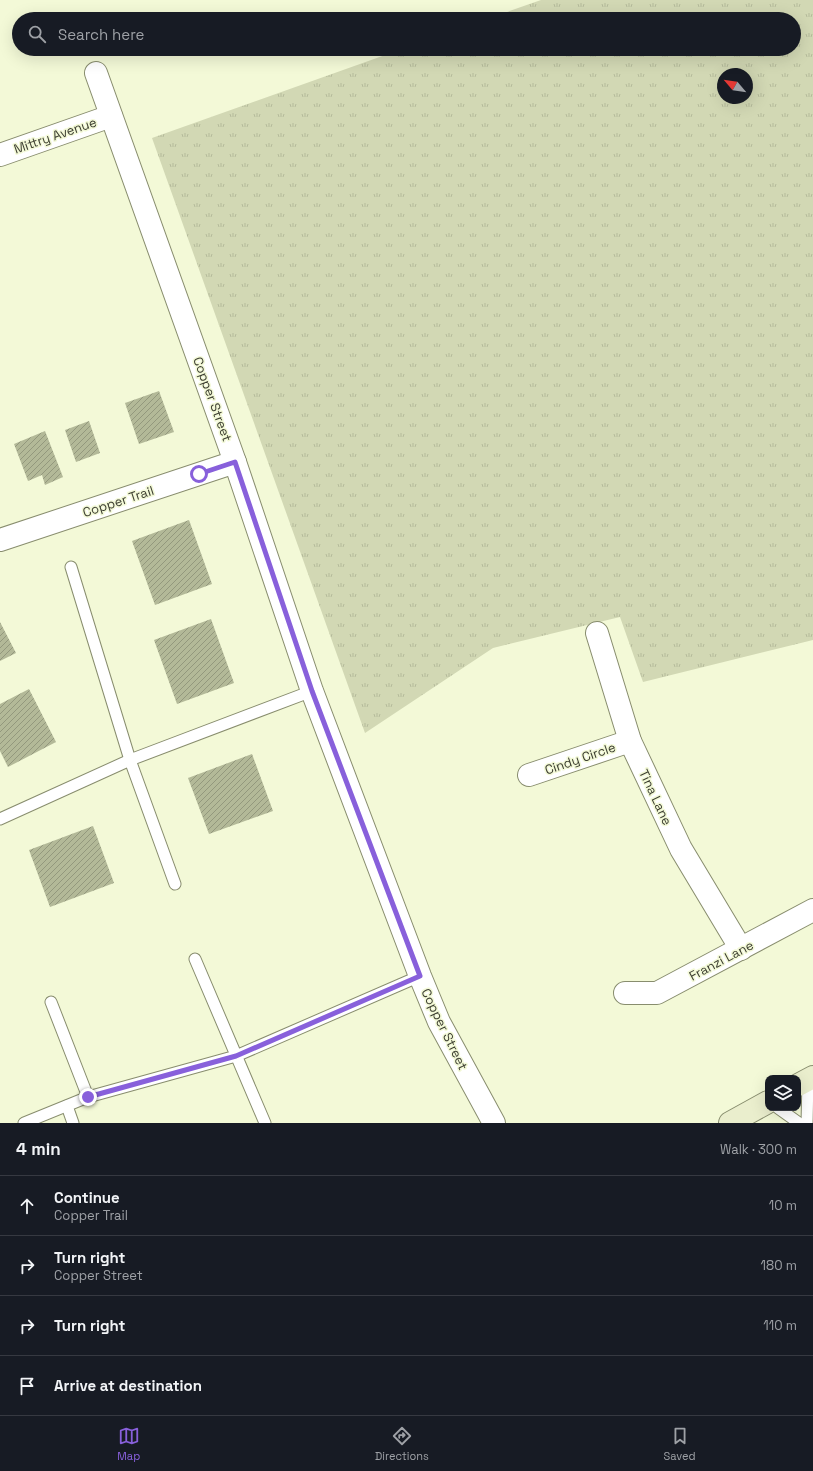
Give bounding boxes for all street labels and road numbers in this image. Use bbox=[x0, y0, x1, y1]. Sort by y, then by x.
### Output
street label: Mittry Avenue bbox=[11, 113, 99, 158]
street label: Copper Street bbox=[189, 355, 236, 444]
street label: Copper Trail bbox=[80, 482, 156, 521]
street label: Cindy Circle bbox=[542, 738, 618, 779]
street label: Tina Lane bbox=[635, 767, 676, 828]
street label: Franzi Lane bbox=[686, 936, 756, 985]
street label: Copper Street bbox=[417, 986, 472, 1073]

